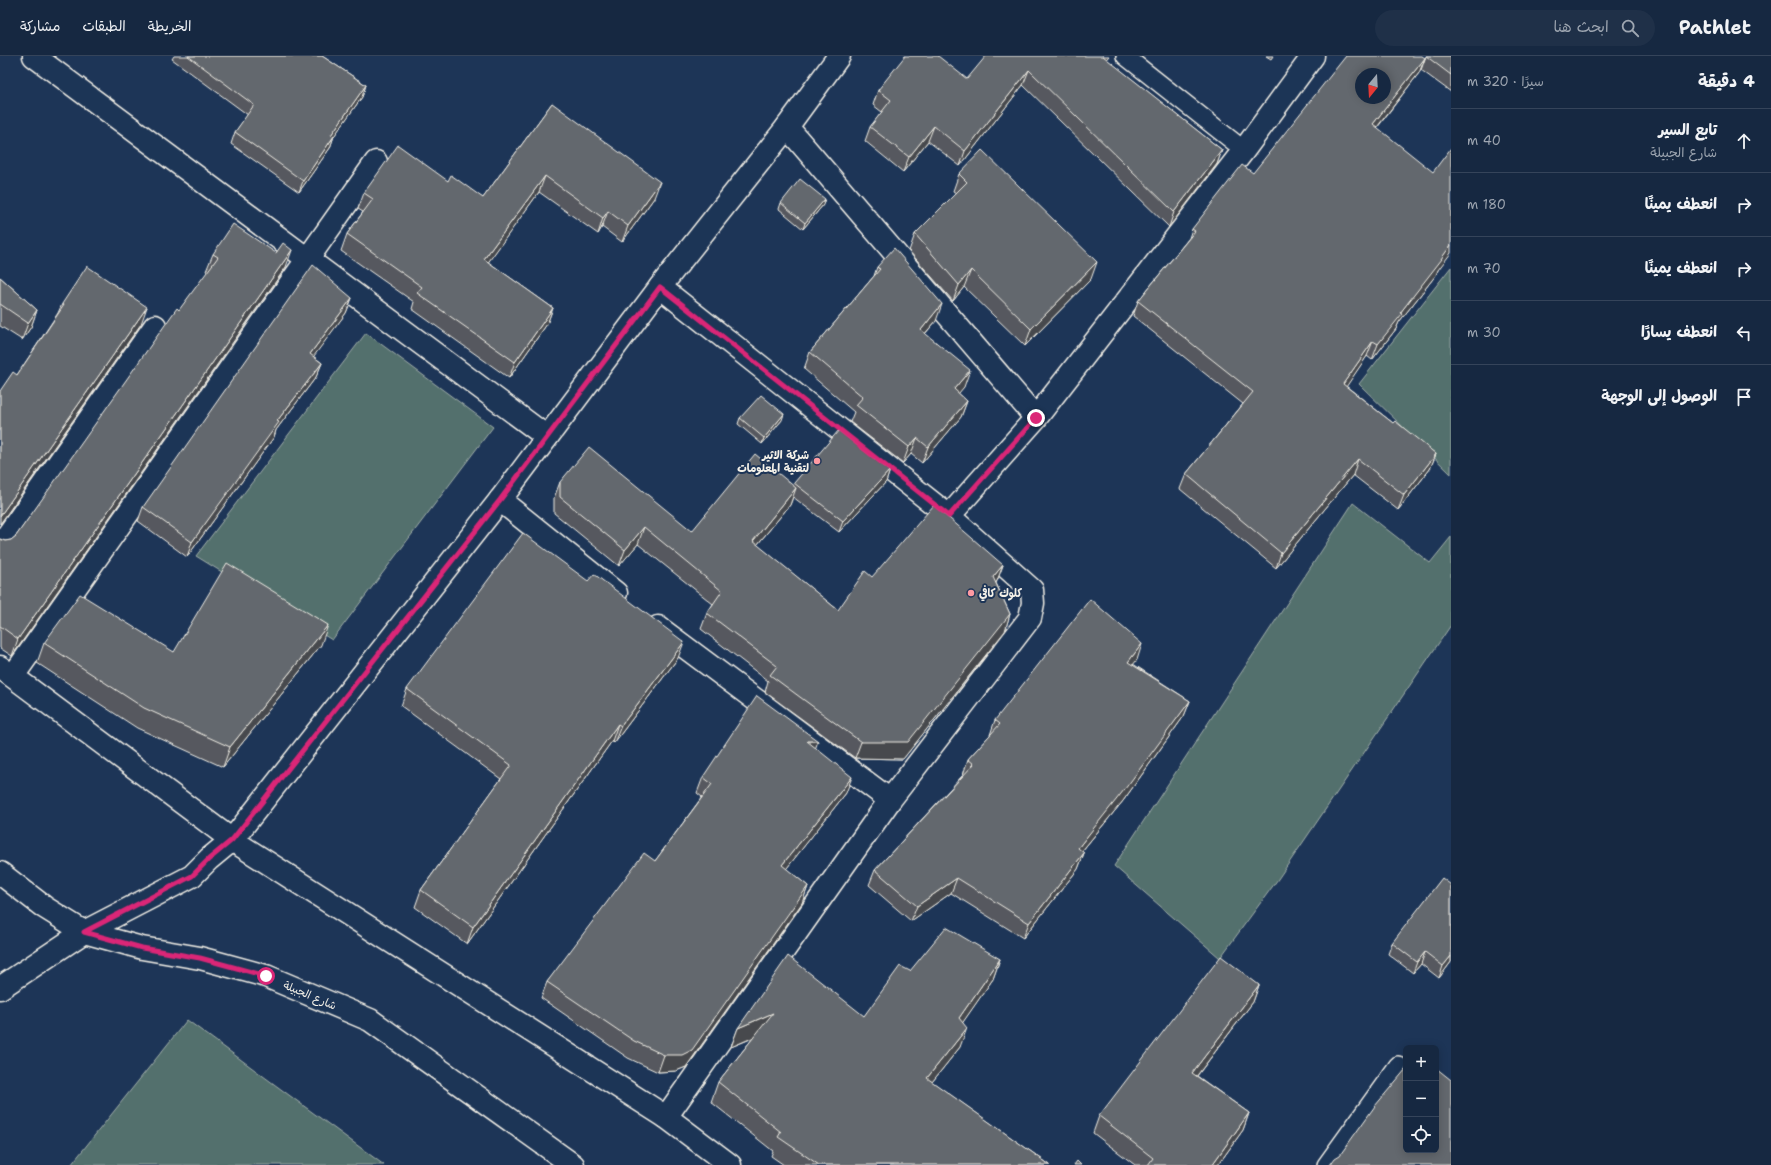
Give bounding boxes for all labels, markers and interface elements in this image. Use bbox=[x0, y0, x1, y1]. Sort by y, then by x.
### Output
search box bbox=[1375, 10, 1655, 46]
text: Pathlet bbox=[1679, 15, 1751, 40]
text: مشاركة bbox=[20, 17, 60, 35]
text: الطبقات bbox=[82, 17, 126, 35]
text: الخريطة bbox=[148, 17, 191, 35]
text: ابحث هنا bbox=[1553, 17, 1609, 37]
icon: search bbox=[1619, 17, 1641, 39]
north arrow bbox=[1355, 68, 1391, 104]
text: 4 دقيقة bbox=[1698, 70, 1755, 92]
text: سيرًا · 320 m bbox=[1467, 73, 1544, 90]
text: تابع السير bbox=[1658, 120, 1717, 140]
icon: ahead bbox=[1733, 130, 1755, 152]
text: 40 m bbox=[1467, 132, 1501, 149]
text: شارع الجبيلة bbox=[1650, 144, 1717, 161]
text: انعطف يمينًا bbox=[1645, 194, 1717, 214]
icon: right bbox=[1733, 194, 1755, 216]
text: 180 m bbox=[1467, 196, 1506, 213]
text: انعطف يمينًا bbox=[1645, 258, 1717, 278]
icon: right bbox=[1733, 258, 1755, 280]
text: 70 m bbox=[1467, 260, 1501, 277]
text: انعطف يسارًا bbox=[1641, 322, 1717, 342]
icon: left bbox=[1733, 322, 1755, 344]
text: 30 m bbox=[1467, 324, 1501, 341]
text: الوصول إلى الوجهة bbox=[1601, 386, 1717, 406]
icon: arrive bbox=[1733, 386, 1755, 408]
route end bbox=[1027, 409, 1045, 427]
place label: شركة الاثير لتقنية المعلومات bbox=[737, 448, 809, 476]
marker: شركة الاثير لتقنية المعلومات bbox=[812, 456, 822, 466]
place label: كلوك كافي bbox=[979, 585, 1022, 602]
marker: كلوك كافي bbox=[966, 588, 976, 598]
route start bbox=[257, 967, 275, 985]
street label: شارع الجبيلة bbox=[280, 978, 339, 1014]
map controls bbox=[1403, 1045, 1439, 1153]
button: + bbox=[1403, 1045, 1439, 1081]
button: − bbox=[1403, 1081, 1439, 1117]
button: locate bbox=[1403, 1117, 1439, 1153]

